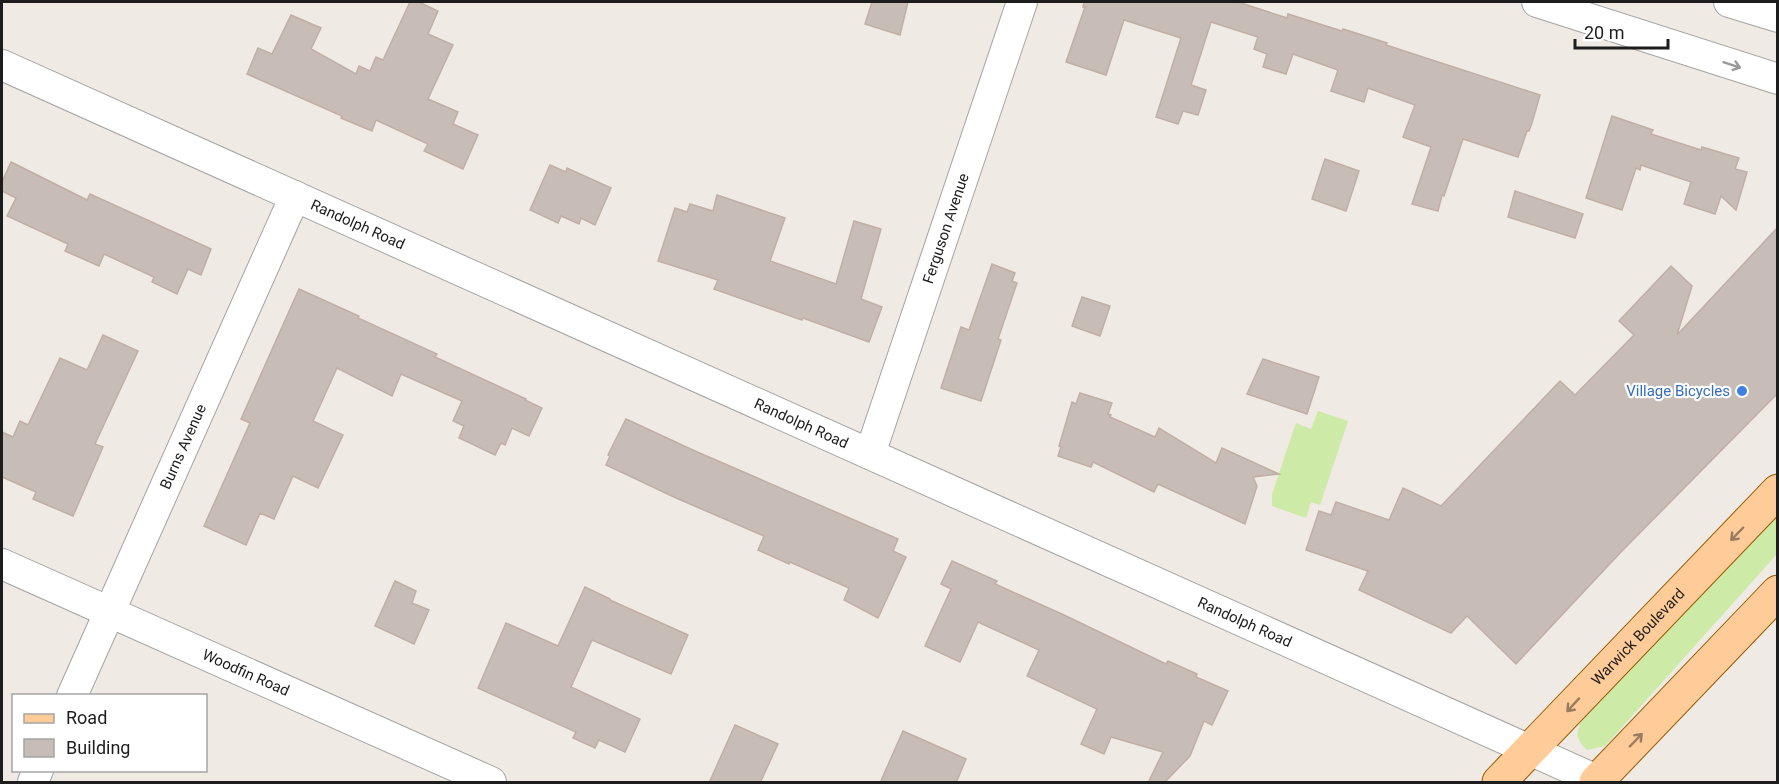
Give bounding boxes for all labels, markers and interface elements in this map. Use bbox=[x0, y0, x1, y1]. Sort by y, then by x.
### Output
scale bar bbox=[1575, 12, 1668, 50]
text: 20 m bbox=[1584, 22, 1624, 43]
one-way arrow bbox=[1722, 60, 1741, 71]
street label: Ferguson Avenue bbox=[919, 171, 973, 286]
street label: Randolph Road bbox=[308, 196, 408, 254]
place label: Village Bicycles bbox=[1626, 382, 1730, 400]
marker: Village Bicycles bbox=[1735, 384, 1749, 398]
street label: Randolph Road bbox=[751, 394, 851, 452]
street label: Burns Avenue bbox=[156, 401, 210, 492]
one-way arrow bbox=[1730, 526, 1744, 541]
street label: Warwick Boulevard bbox=[1588, 585, 1689, 689]
street label: Randolph Road bbox=[1195, 593, 1295, 651]
street label: Woodfin Road bbox=[200, 645, 292, 700]
legend bbox=[12, 694, 207, 772]
one-way arrow bbox=[1566, 697, 1580, 712]
text: Road bbox=[66, 707, 107, 728]
one-way arrow bbox=[1629, 733, 1644, 748]
text: Building bbox=[66, 737, 130, 758]

